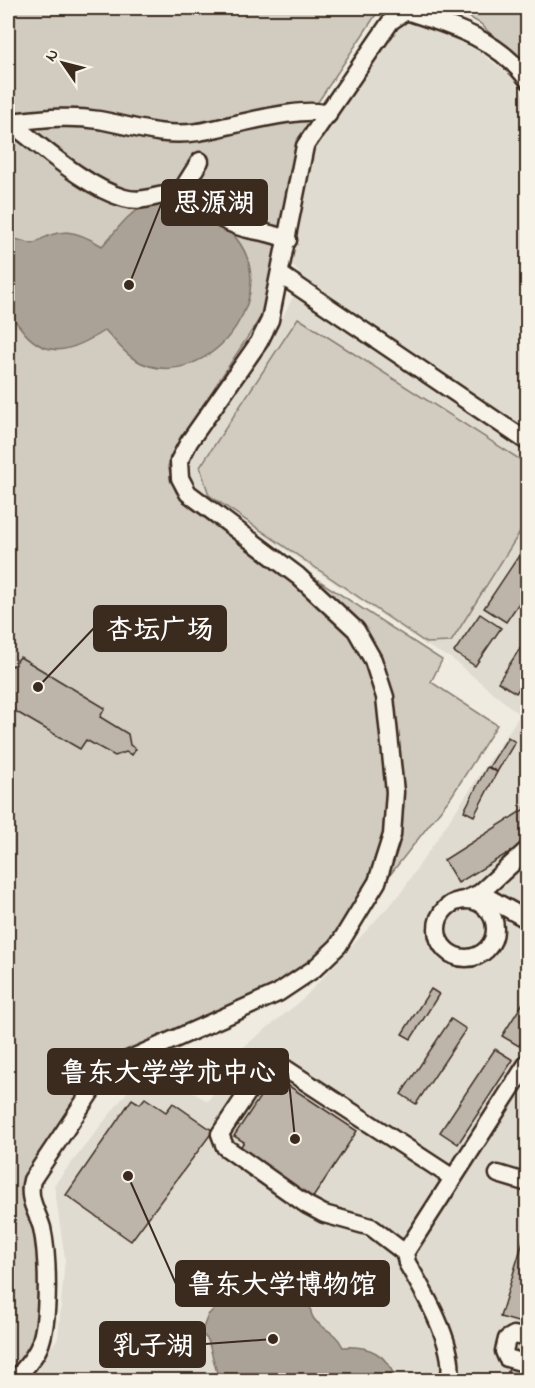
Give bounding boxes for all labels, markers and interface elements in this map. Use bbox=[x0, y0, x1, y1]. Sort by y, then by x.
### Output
north arrow bbox=[33, 33, 93, 93]
text: N bbox=[39, 44, 65, 67]
callout: 思源湖 bbox=[162, 180, 267, 225]
text: 思源湖 bbox=[174, 185, 255, 224]
callout: 杏坛广场 bbox=[94, 606, 226, 651]
text: 杏坛广场 bbox=[106, 612, 214, 651]
callout: 鲁东大学学术中心 bbox=[48, 1049, 288, 1094]
text: 鲁东大学学术中心 bbox=[60, 1055, 276, 1094]
callout: 鲁东大学博物馆 bbox=[176, 1261, 389, 1306]
text: 鲁东大学博物馆 bbox=[188, 1267, 377, 1306]
callout: 乳子湖 bbox=[100, 1322, 205, 1367]
text: 乳子湖 bbox=[113, 1328, 194, 1367]

